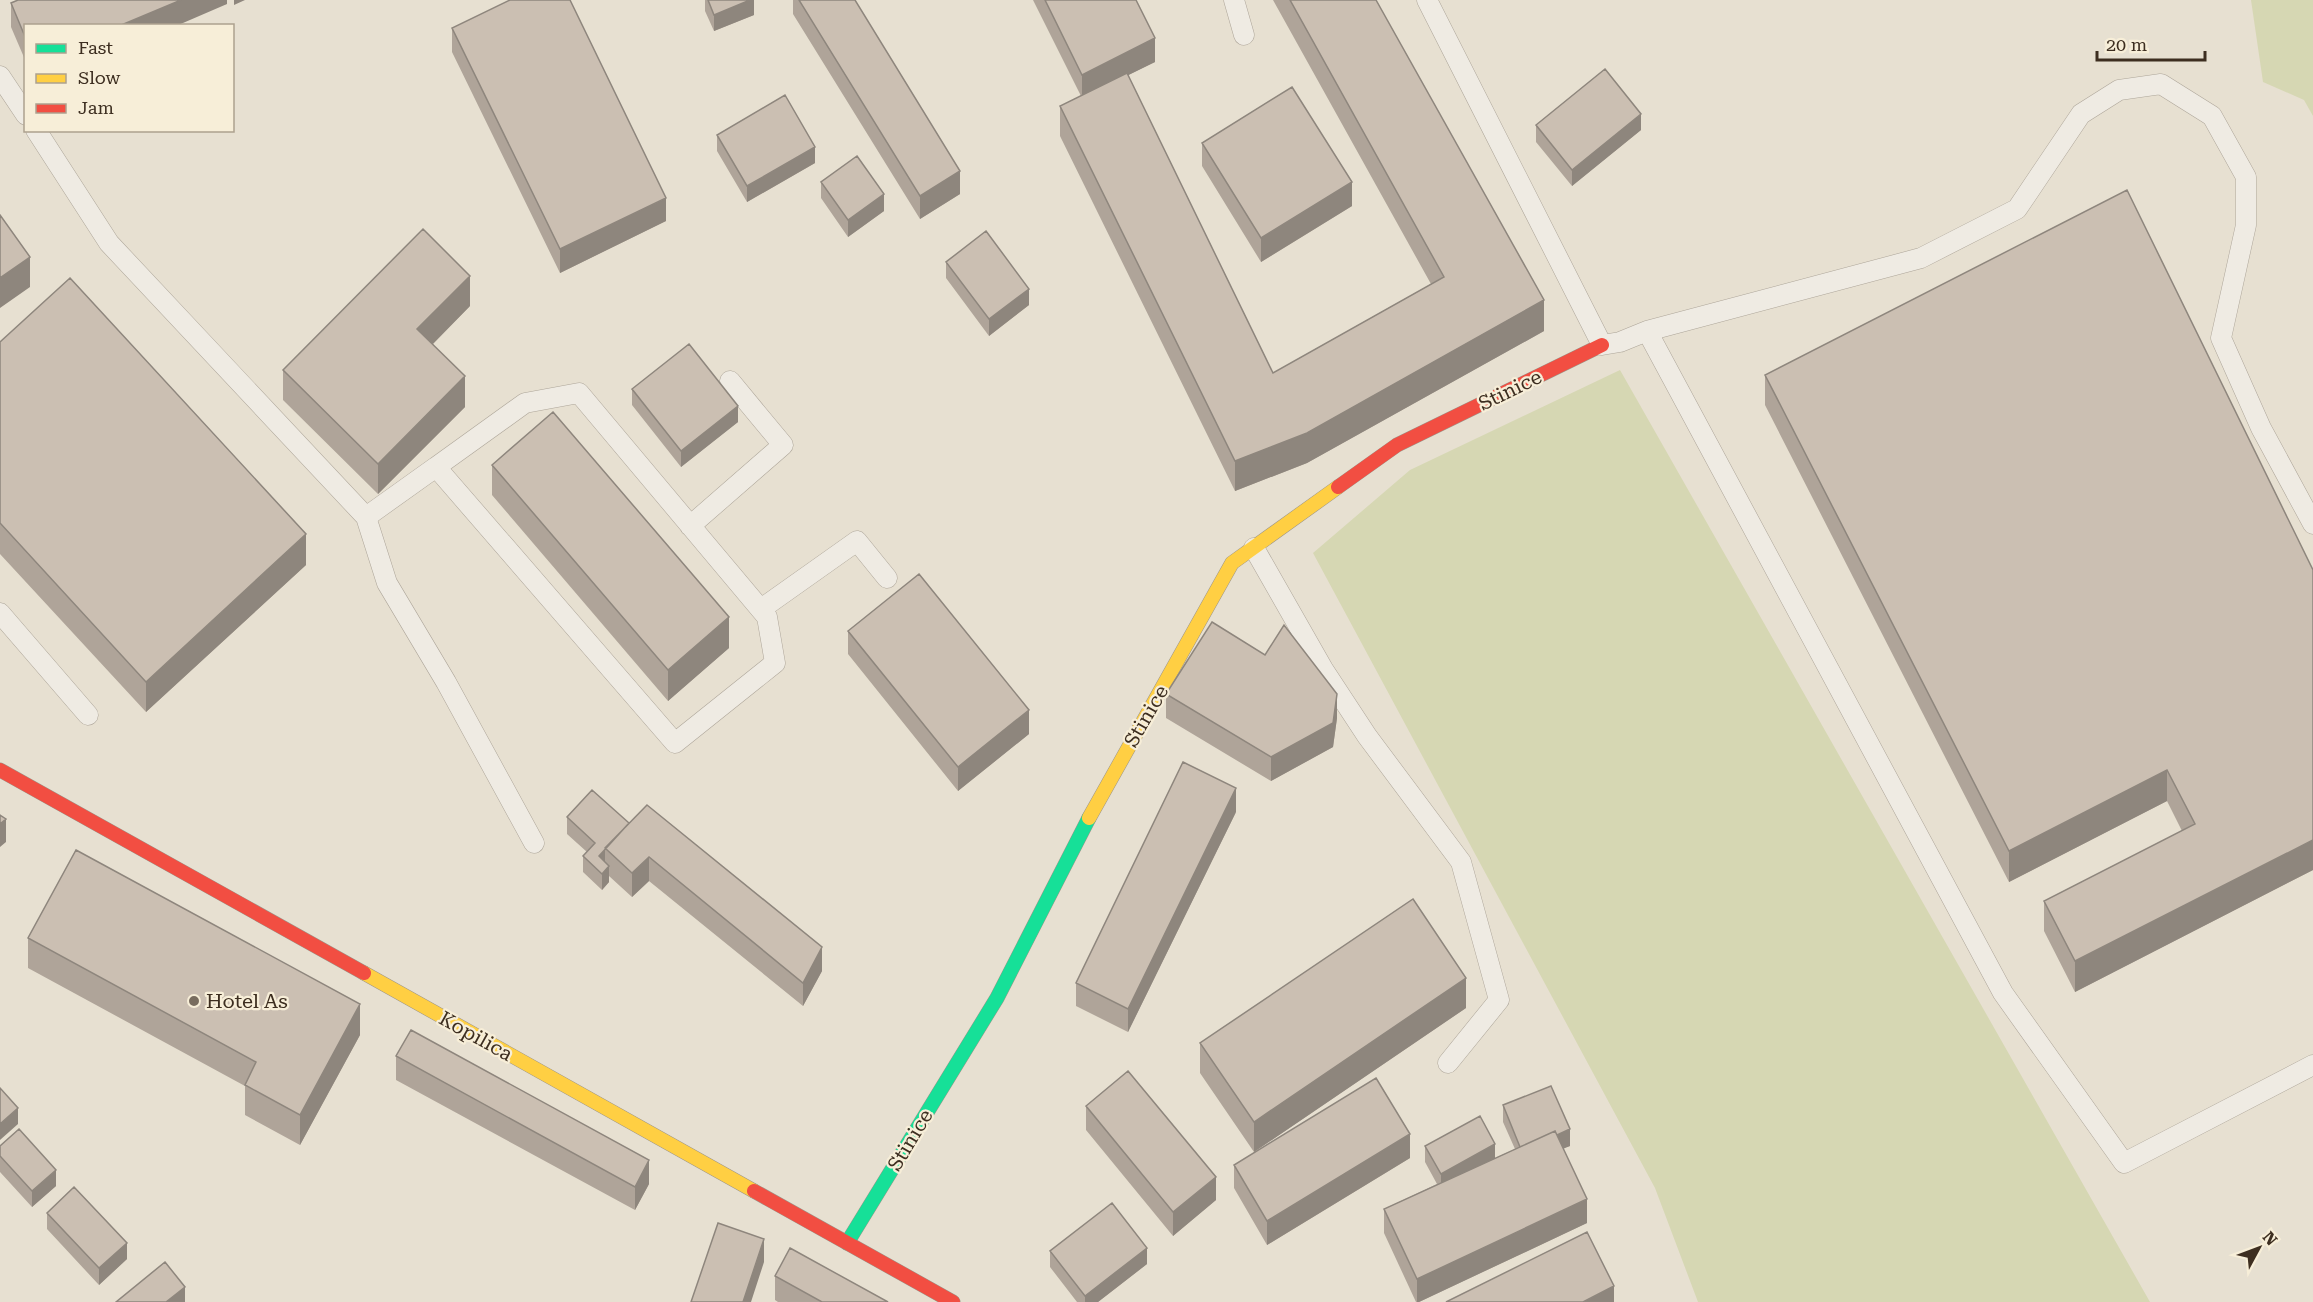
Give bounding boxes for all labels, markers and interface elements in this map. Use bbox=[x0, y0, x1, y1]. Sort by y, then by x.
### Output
legend bbox=[24, 24, 234, 132]
scale bar bbox=[2097, 24, 2205, 62]
text: 20 m bbox=[2106, 34, 2147, 55]
text: Fast bbox=[78, 37, 113, 58]
text: Slow bbox=[78, 67, 120, 88]
text: Jam bbox=[78, 97, 114, 118]
street label: Stinice bbox=[1474, 364, 1546, 416]
street label: Stinice bbox=[1119, 681, 1173, 751]
place label: Hotel As bbox=[206, 989, 288, 1013]
marker: Hotel As bbox=[187, 994, 201, 1008]
street label: Kopilica bbox=[435, 1006, 517, 1066]
street label: Stinice bbox=[882, 1105, 938, 1175]
north arrow bbox=[2229, 1218, 2289, 1278]
text: N bbox=[2259, 1228, 2281, 1249]

